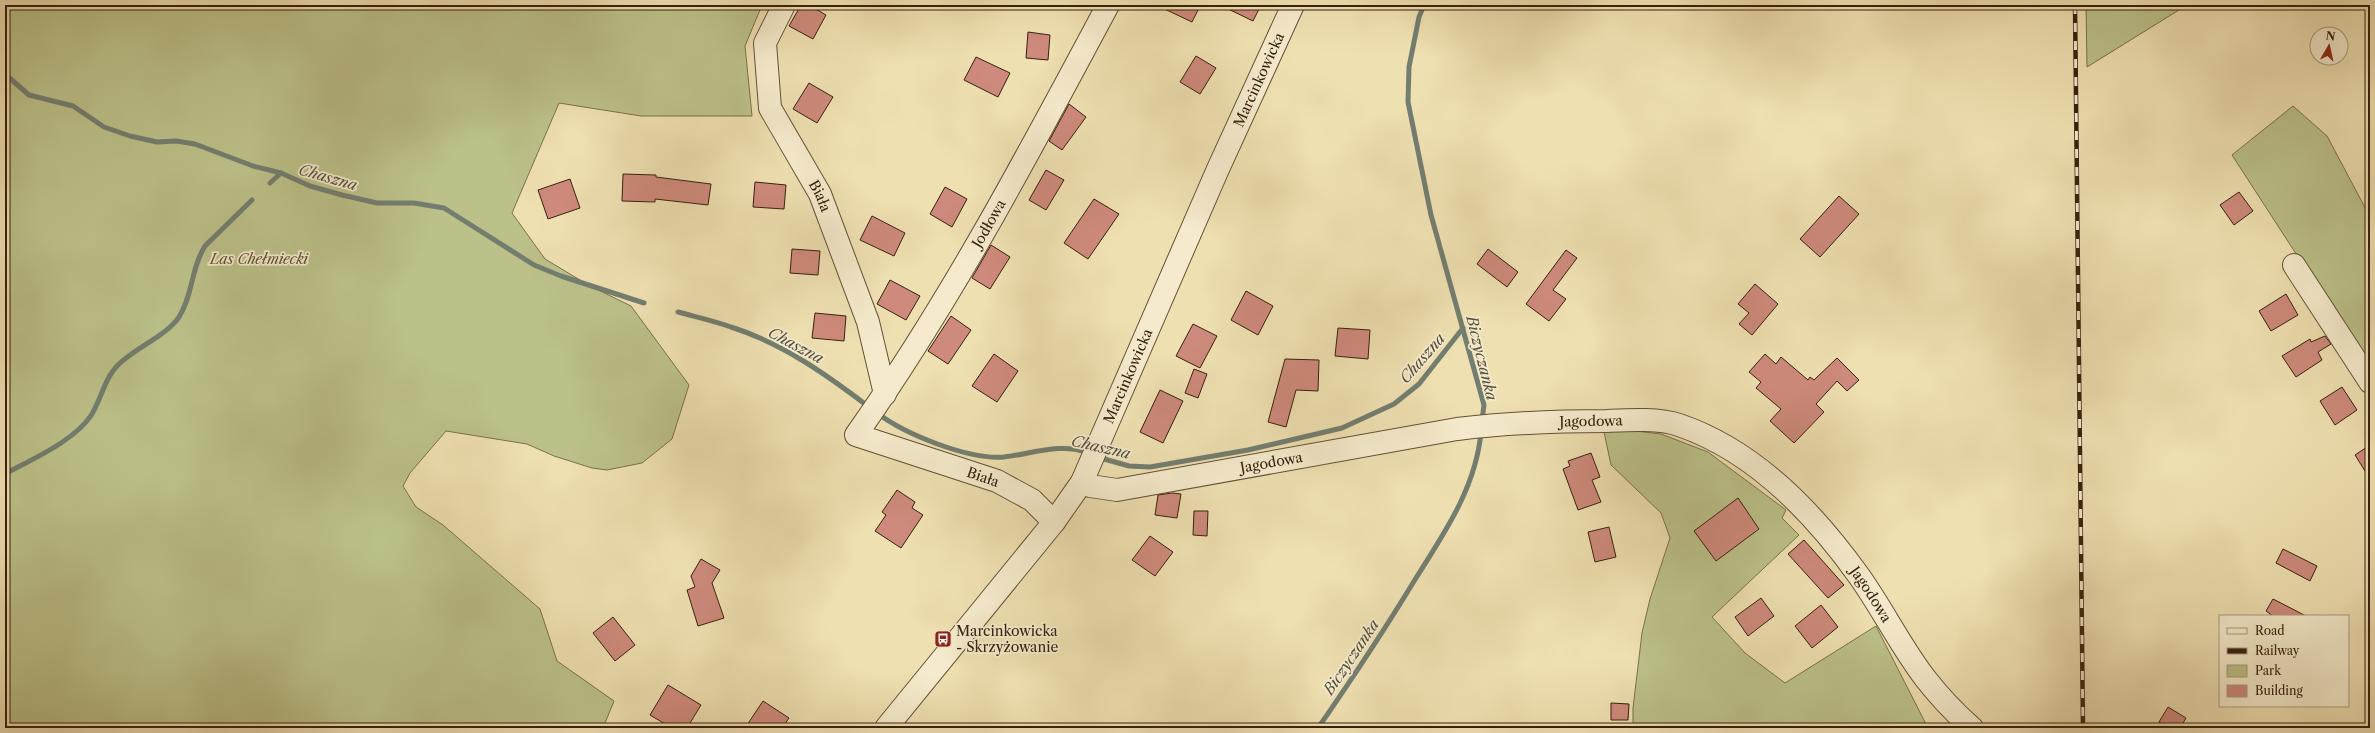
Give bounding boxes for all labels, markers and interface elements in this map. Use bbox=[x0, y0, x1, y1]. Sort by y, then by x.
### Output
north arrow bbox=[2309, 26, 2349, 66]
text: N bbox=[2325, 28, 2337, 44]
street label: Marcinkowicka bbox=[1229, 29, 1288, 130]
water label: Chaszna bbox=[297, 160, 359, 194]
street label: Biała bbox=[805, 177, 835, 215]
street label: Jodłowa bbox=[967, 196, 1010, 253]
park label: Las Chełmiecki bbox=[209, 250, 310, 268]
water label: Biczyczanka bbox=[1462, 313, 1502, 402]
water label: Chaszna bbox=[765, 323, 827, 367]
street label: Marcinkowicka bbox=[1099, 325, 1157, 426]
water label: Chaszna bbox=[1395, 329, 1449, 387]
street label: Jagodowa bbox=[1557, 411, 1624, 431]
water label: Chaszna bbox=[1070, 431, 1132, 463]
street label: Jagodowa bbox=[1237, 448, 1305, 477]
street label: Biała bbox=[964, 463, 1002, 491]
street label: Jagodowa bbox=[1845, 561, 1896, 626]
legend bbox=[2219, 615, 2349, 707]
water label: Biczyczanka bbox=[1318, 616, 1383, 699]
place label: Marcinkowicka - Skrzyżowanie bbox=[956, 622, 1059, 656]
text: Road bbox=[2255, 623, 2285, 638]
bus stop icon: Marcinkowicka - Skrzyżowanie bbox=[933, 629, 953, 649]
text: Railway bbox=[2255, 643, 2300, 658]
text: Park bbox=[2255, 663, 2282, 678]
text: Building bbox=[2255, 683, 2303, 698]

